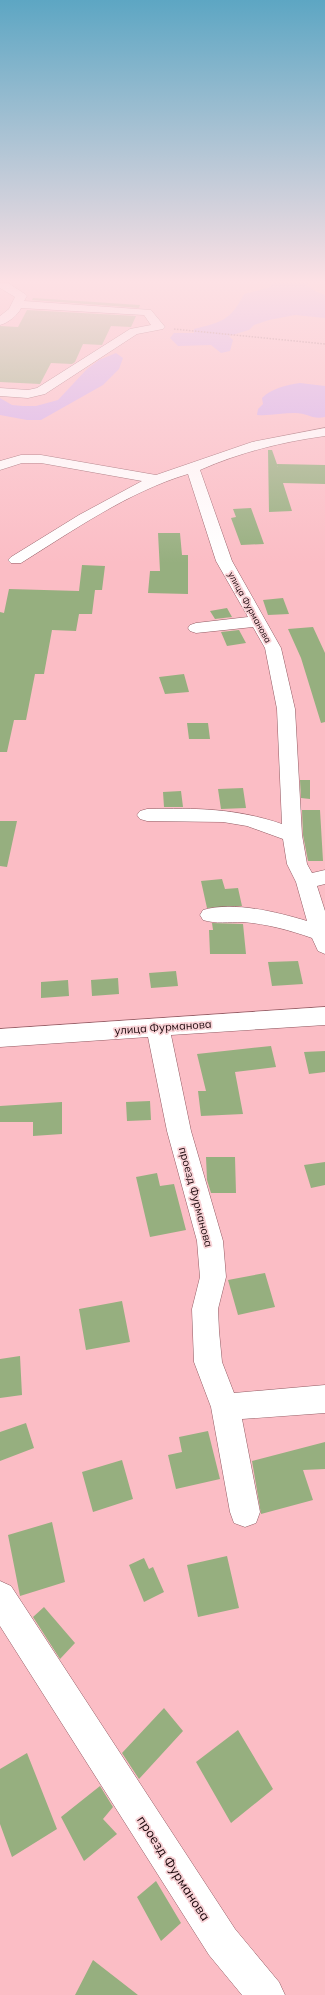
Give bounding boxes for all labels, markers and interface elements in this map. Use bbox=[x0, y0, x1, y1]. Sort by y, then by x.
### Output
street label: улица Фурманова bbox=[225, 570, 274, 645]
street label: улица Фурманова bbox=[114, 1017, 212, 1037]
street label: проезд Фурманова bbox=[176, 1145, 216, 1249]
street label: проезд Фурманова bbox=[134, 1813, 214, 1923]

